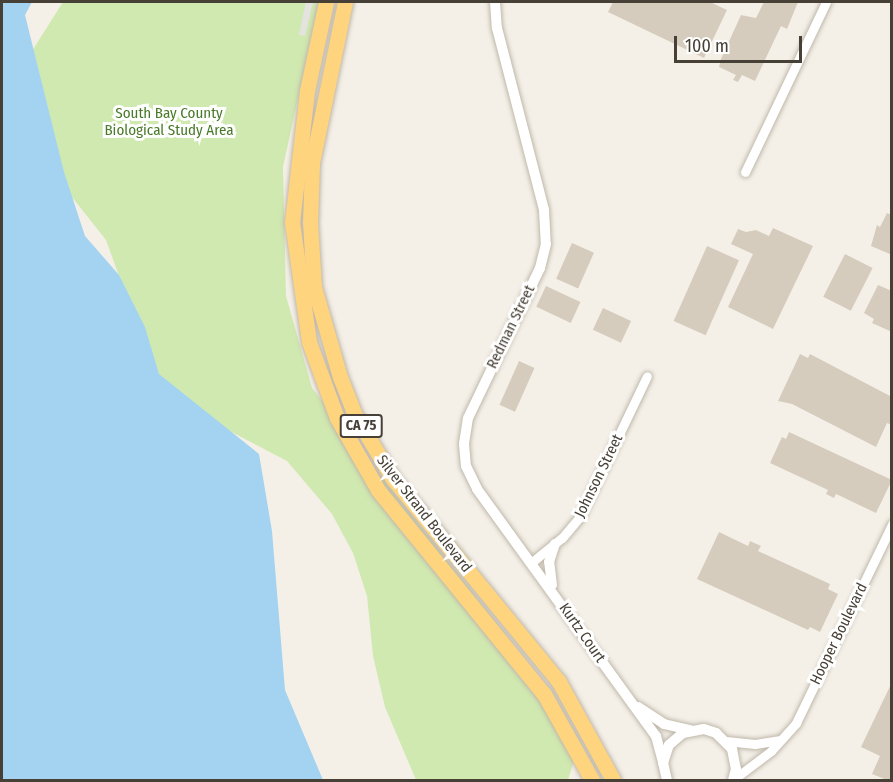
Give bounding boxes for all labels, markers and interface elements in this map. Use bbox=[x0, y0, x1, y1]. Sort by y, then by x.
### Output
scale bar bbox=[677, 24, 804, 62]
text: 100 m bbox=[685, 35, 729, 57]
park label: South Bay County Biological Study Area bbox=[104, 104, 234, 139]
street label: Redman Street bbox=[483, 282, 539, 372]
road number: CA 75 bbox=[338, 415, 384, 437]
street label: Johnson Street bbox=[571, 431, 627, 521]
street label: Silver Strand Boulevard bbox=[373, 452, 475, 576]
street label: Hooper Boulevard bbox=[807, 580, 871, 688]
street label: Kurtz Court bbox=[555, 600, 609, 666]

